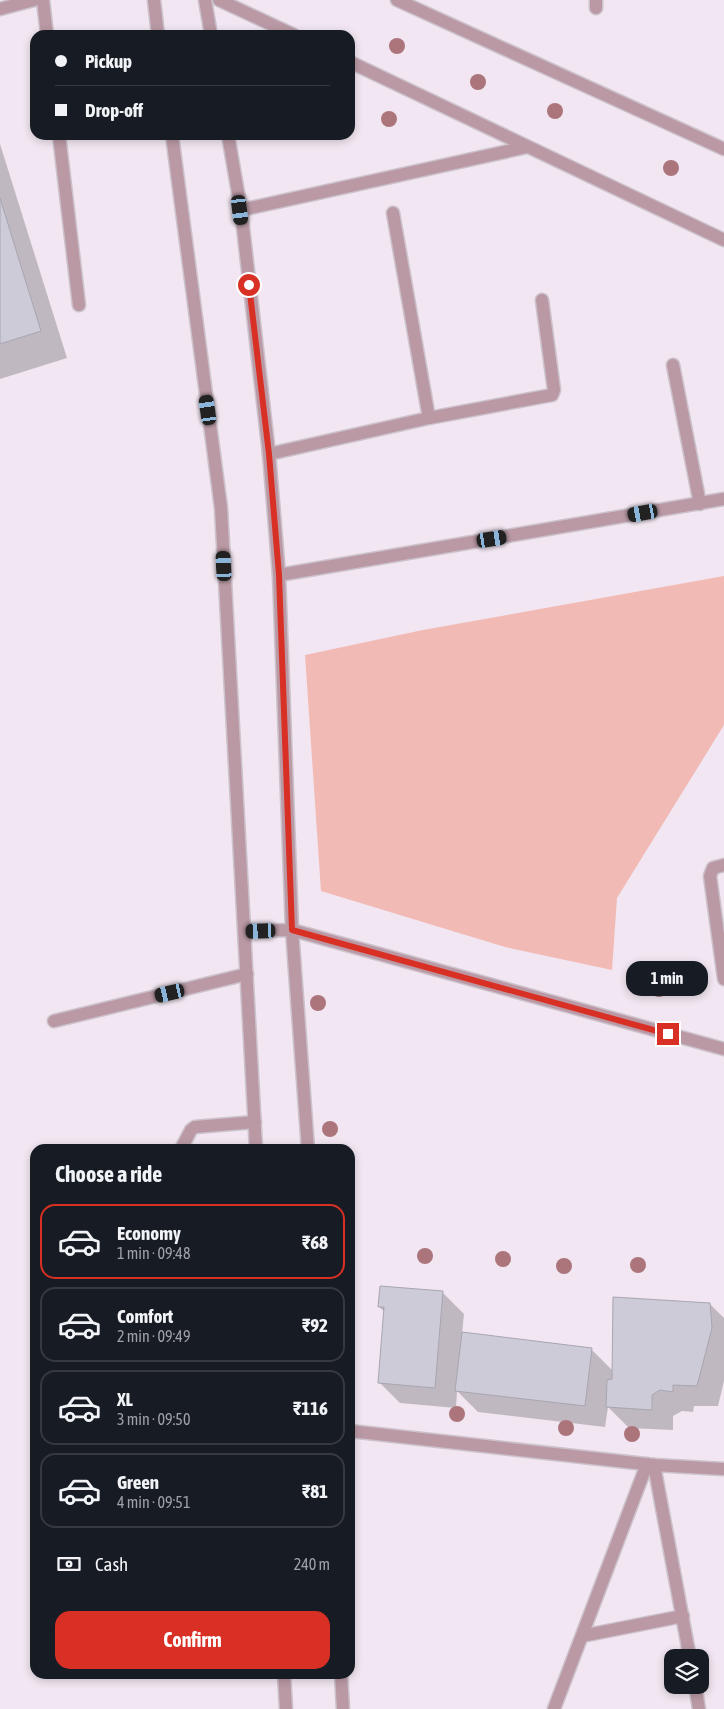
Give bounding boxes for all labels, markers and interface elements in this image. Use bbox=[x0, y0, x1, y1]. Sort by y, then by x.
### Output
text: Pickup bbox=[85, 50, 132, 72]
text: Drop-off bbox=[85, 99, 143, 121]
car bbox=[230, 194, 249, 226]
route start bbox=[238, 274, 260, 296]
car bbox=[198, 394, 217, 426]
car bbox=[626, 503, 659, 523]
car bbox=[476, 529, 507, 549]
car bbox=[215, 551, 232, 581]
car bbox=[245, 923, 276, 939]
callout: 1 min bbox=[627, 962, 709, 996]
text: 1 min bbox=[651, 969, 683, 987]
car bbox=[153, 982, 186, 1004]
route end bbox=[657, 1023, 679, 1045]
text: Choose a ride bbox=[55, 1161, 162, 1187]
icon: car bbox=[57, 1219, 102, 1264]
text: Economy bbox=[117, 1222, 181, 1244]
text: ₹68 bbox=[302, 1231, 328, 1253]
text: 1 min · 09:48 bbox=[117, 1244, 190, 1262]
icon: car bbox=[57, 1302, 102, 1347]
text: Comfort bbox=[117, 1305, 173, 1327]
text: ₹92 bbox=[302, 1314, 328, 1336]
text: 2 min · 09:49 bbox=[117, 1327, 190, 1345]
icon: car bbox=[57, 1385, 102, 1430]
text: XL bbox=[117, 1388, 133, 1410]
text: ₹116 bbox=[293, 1397, 328, 1419]
text: 3 min · 09:50 bbox=[117, 1410, 190, 1428]
icon: car bbox=[57, 1468, 102, 1513]
text: Green bbox=[117, 1471, 159, 1493]
text: ₹81 bbox=[302, 1480, 328, 1502]
text: 4 min · 09:51 bbox=[117, 1493, 190, 1511]
icon: cash bbox=[55, 1550, 83, 1578]
text: Cash bbox=[95, 1553, 128, 1575]
text: 240 m bbox=[294, 1555, 330, 1573]
button: Confirm bbox=[55, 1611, 330, 1669]
map controls bbox=[664, 1649, 709, 1694]
button: layers bbox=[664, 1649, 709, 1694]

